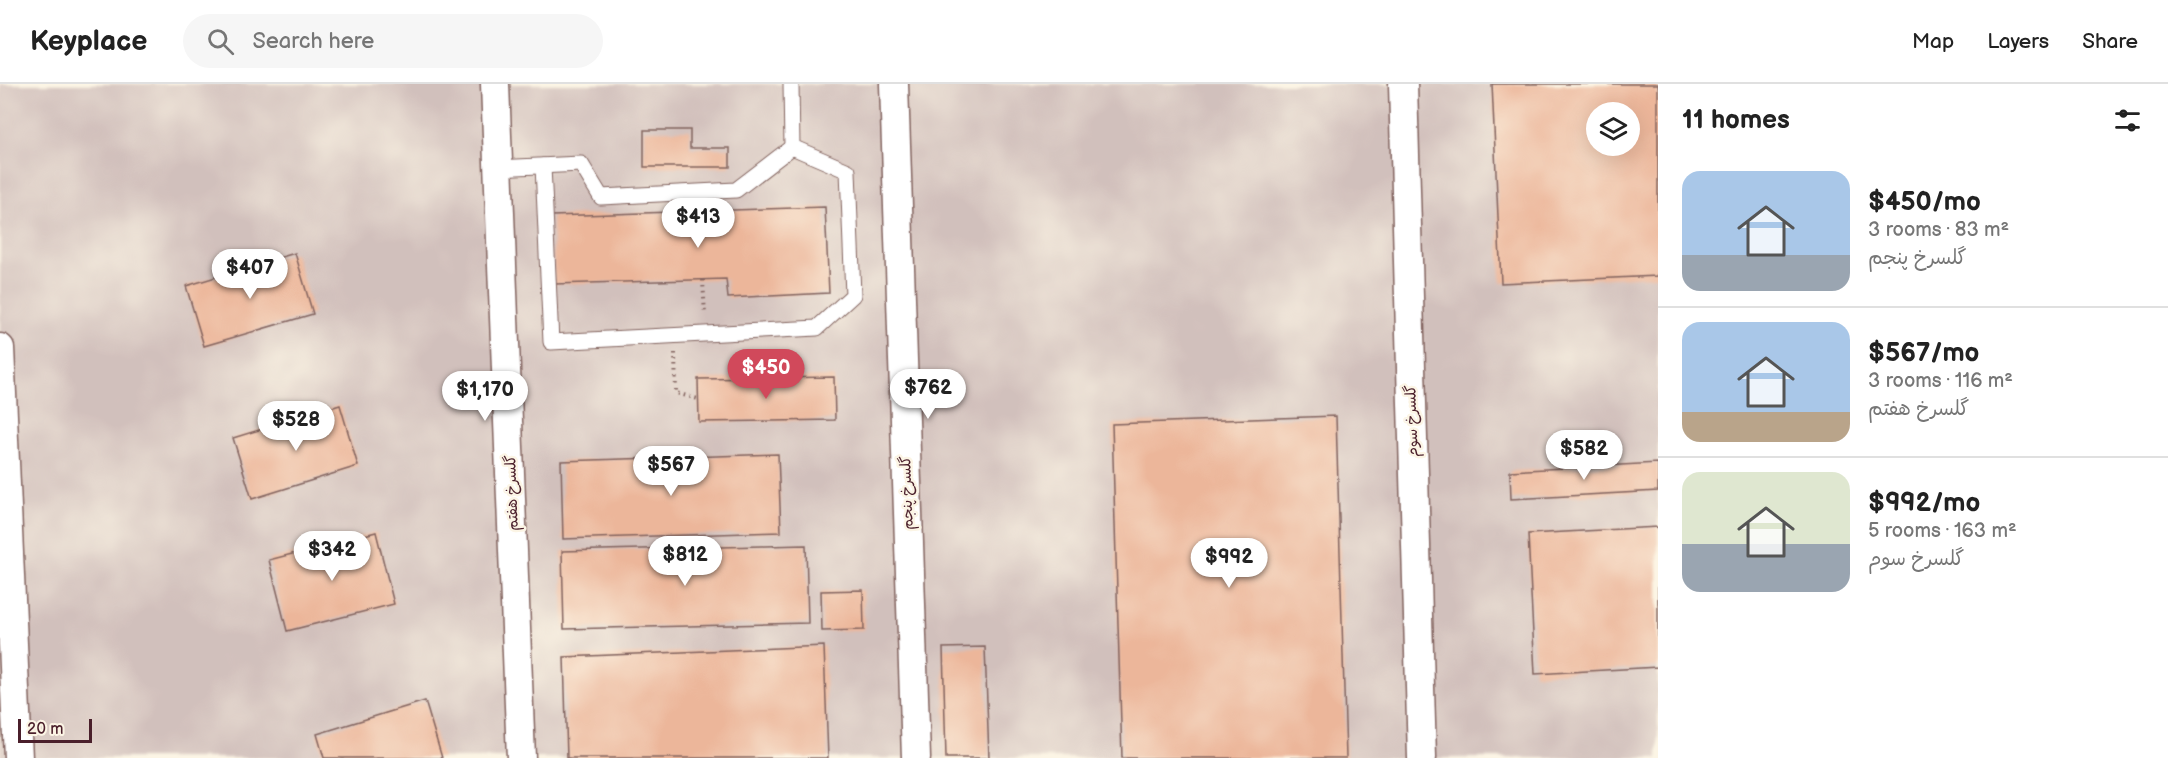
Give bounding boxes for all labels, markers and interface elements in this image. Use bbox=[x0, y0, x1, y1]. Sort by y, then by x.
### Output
search box bbox=[183, 14, 603, 68]
text: Keyplace bbox=[30, 25, 147, 58]
icon: search bbox=[204, 25, 237, 58]
text: Search here bbox=[252, 28, 374, 55]
text: Map bbox=[1912, 29, 1954, 54]
text: Layers bbox=[1987, 29, 2049, 54]
text: Share bbox=[2082, 29, 2138, 54]
map controls bbox=[1586, 102, 1640, 156]
button: layers bbox=[1586, 102, 1640, 156]
icon: filters bbox=[2111, 104, 2144, 137]
text: 11 homes bbox=[1682, 105, 1790, 136]
text: $450/mo bbox=[1868, 187, 1981, 218]
icon: home bbox=[1730, 195, 1802, 267]
pin: $413 bbox=[662, 198, 734, 249]
text: $413 bbox=[676, 205, 720, 229]
text: 3 rooms · 83 m² bbox=[1868, 218, 2009, 242]
text: گلسرخ پنجم bbox=[1868, 246, 1967, 270]
pin: $407 bbox=[214, 249, 286, 300]
text: $407 bbox=[226, 256, 274, 280]
text: $567/mo bbox=[1868, 338, 1979, 369]
icon: home bbox=[1730, 346, 1802, 418]
pin: $450 bbox=[730, 349, 802, 400]
text: $450 bbox=[742, 356, 790, 380]
pin: $762 bbox=[892, 369, 964, 420]
text: 3 rooms · 116 m² bbox=[1868, 369, 2013, 393]
pin: $1,170 bbox=[436, 371, 534, 422]
text: $762 bbox=[904, 376, 952, 400]
text: $1,170 bbox=[456, 378, 514, 402]
street label: گلسرخ سوم bbox=[1401, 384, 1425, 457]
text: گلسرخ هفتم bbox=[1868, 397, 1969, 421]
pin: $528 bbox=[260, 401, 332, 452]
text: $528 bbox=[272, 408, 320, 432]
pin: $582 bbox=[1548, 430, 1620, 481]
text: $582 bbox=[1560, 437, 1608, 461]
pin: $567 bbox=[635, 446, 707, 497]
text: $567 bbox=[647, 453, 695, 477]
street label: گلسرخ هفتم bbox=[501, 455, 525, 531]
street label: گلسرخ پنجم bbox=[896, 456, 920, 530]
text: $992/mo bbox=[1868, 488, 1980, 519]
icon: home bbox=[1730, 496, 1802, 568]
text: 5 rooms · 163 m² bbox=[1868, 519, 2017, 543]
pin: $342 bbox=[296, 531, 368, 582]
pin: $812 bbox=[649, 536, 721, 587]
text: $342 bbox=[308, 538, 356, 562]
pin: $992 bbox=[1193, 538, 1265, 589]
text: $812 bbox=[662, 543, 708, 567]
text: $992 bbox=[1205, 545, 1253, 569]
text: گلسرخ سوم bbox=[1868, 547, 1964, 571]
scale bar bbox=[18, 716, 92, 744]
text: 20 m bbox=[27, 720, 63, 739]

